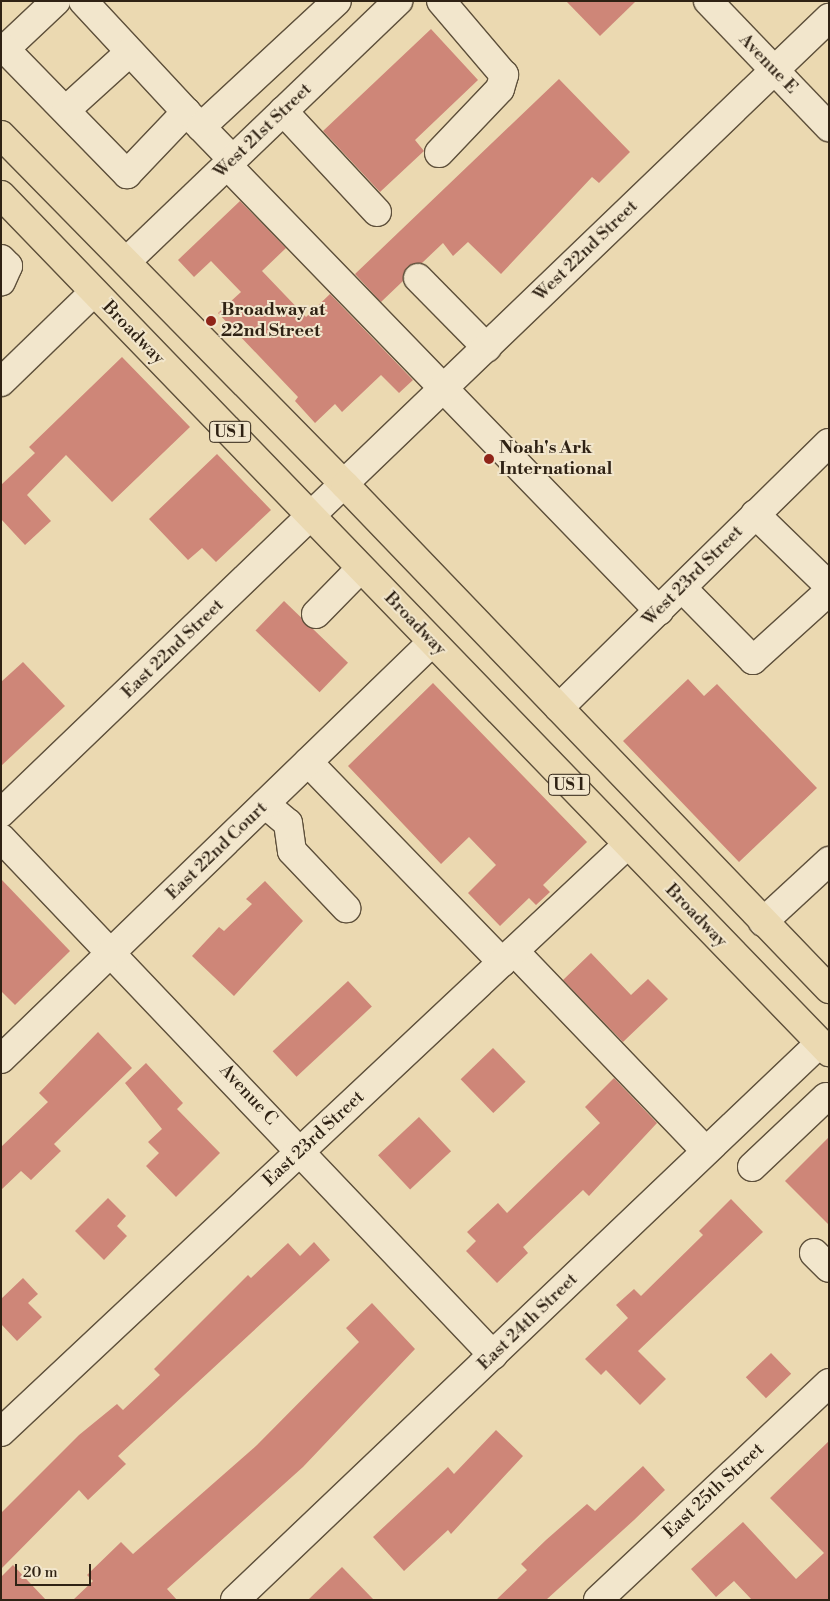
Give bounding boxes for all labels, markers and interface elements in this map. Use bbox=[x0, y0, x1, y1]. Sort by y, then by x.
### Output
street label: Avenue E bbox=[734, 29, 802, 99]
street label: West 21st Street bbox=[210, 79, 316, 183]
street label: West 22nd Street bbox=[529, 196, 643, 306]
street label: Broadway bbox=[97, 297, 169, 369]
place label: Broadway at 22nd Street bbox=[221, 300, 325, 342]
marker: Broadway at 22nd Street bbox=[205, 315, 217, 327]
road number: US 1 bbox=[209, 418, 251, 446]
place label: Noah's Ark International bbox=[499, 438, 612, 480]
marker: Noah's Ark International bbox=[483, 453, 495, 465]
street label: West 23rd Street bbox=[638, 521, 748, 631]
street label: Broadway bbox=[379, 588, 451, 660]
street label: East 22nd Street bbox=[117, 595, 229, 703]
road number: US 1 bbox=[548, 772, 590, 798]
street label: East 22nd Court bbox=[162, 797, 272, 905]
street label: Broadway bbox=[660, 880, 732, 952]
street label: Avenue C bbox=[214, 1060, 282, 1130]
street label: East 23rd Street bbox=[259, 1087, 369, 1191]
street label: East 24th Street bbox=[473, 1269, 583, 1375]
street label: East 25th Street bbox=[659, 1439, 769, 1543]
scale bar bbox=[18, 1554, 94, 1586]
text: 20 m bbox=[23, 1563, 58, 1582]

